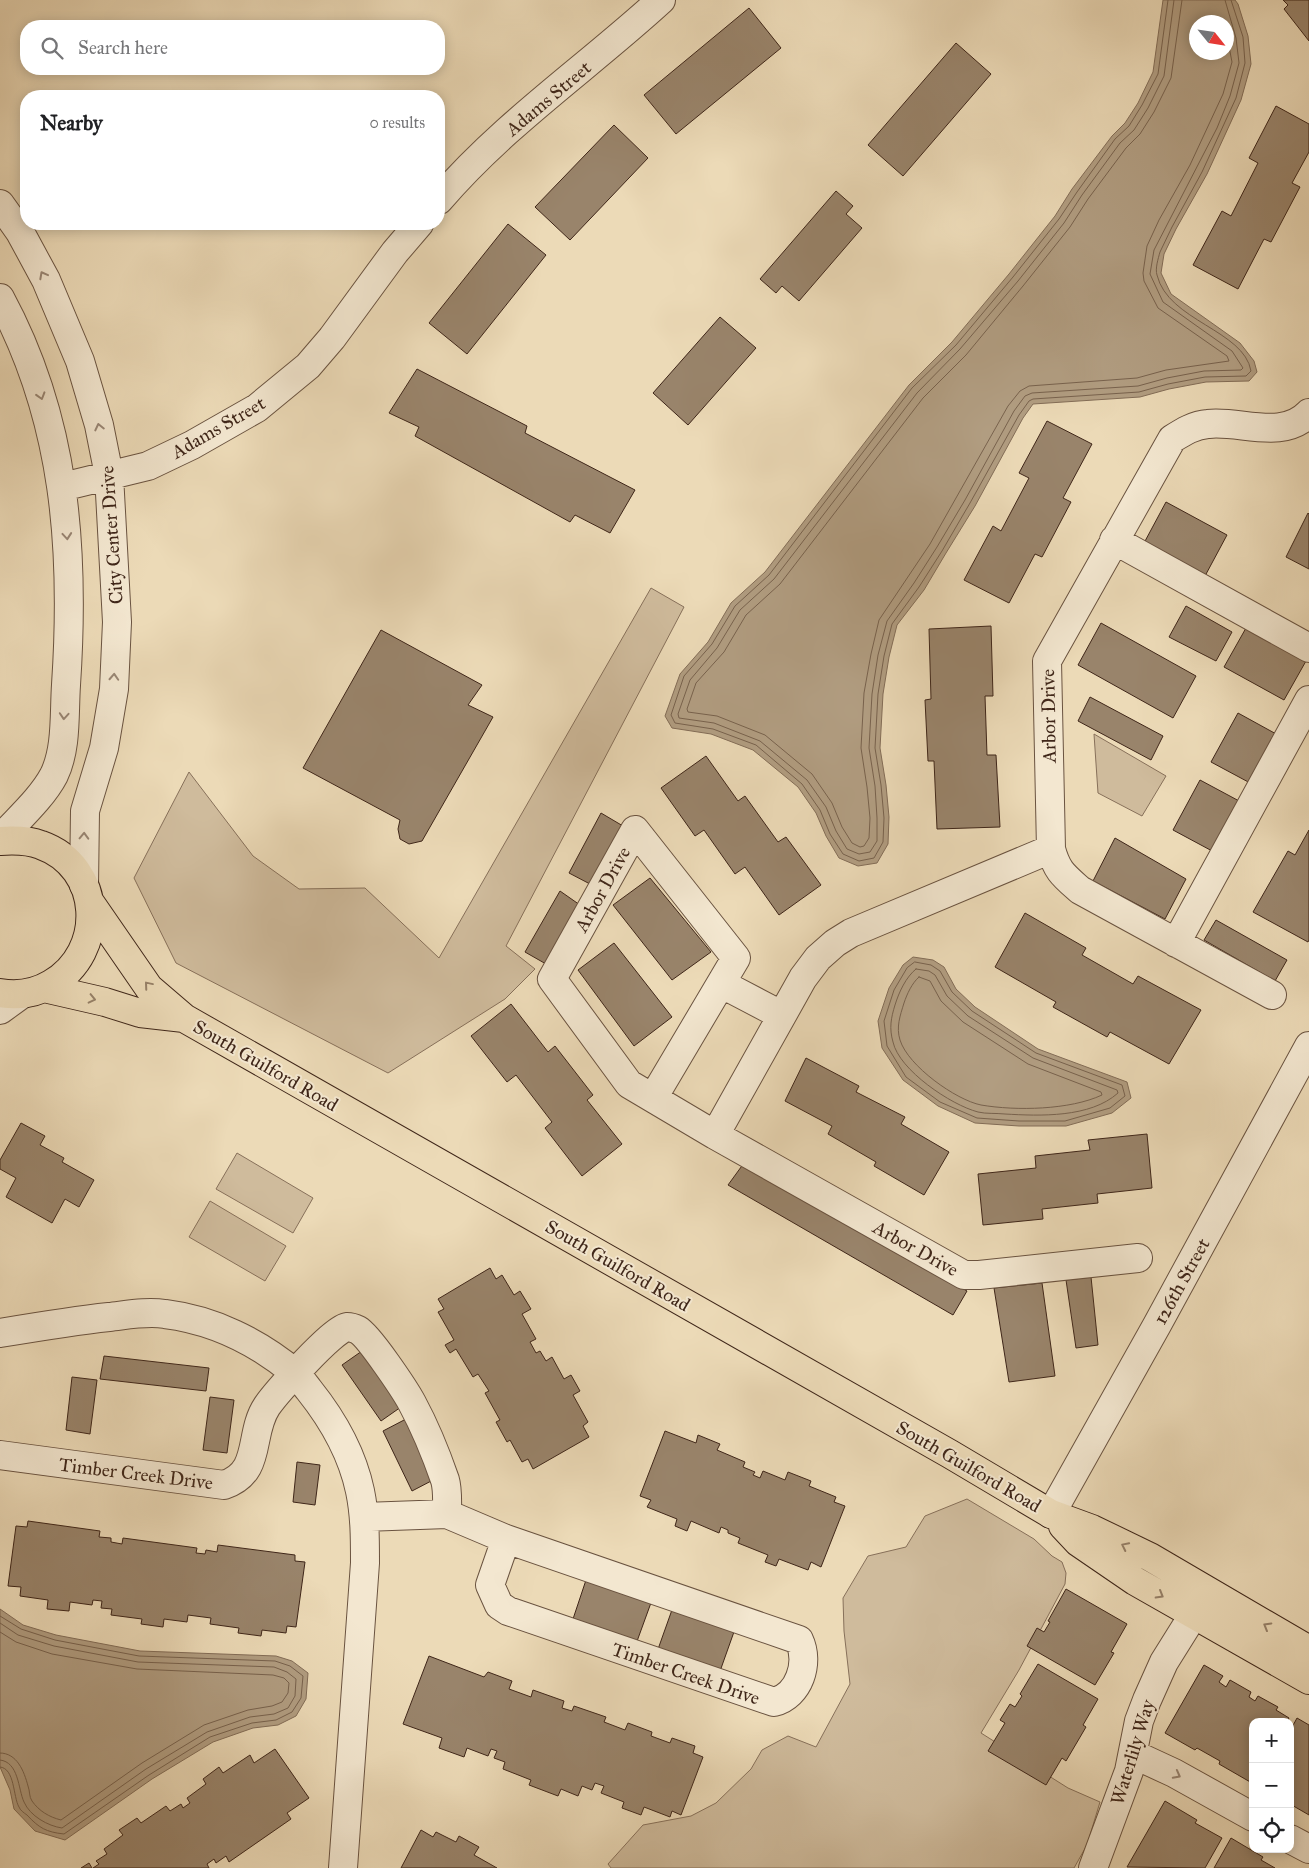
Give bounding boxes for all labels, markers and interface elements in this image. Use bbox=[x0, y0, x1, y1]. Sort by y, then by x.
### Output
north arrow bbox=[1189, 15, 1234, 60]
search box bbox=[20, 20, 445, 75]
icon: search bbox=[38, 34, 66, 62]
text: Search here bbox=[78, 36, 168, 59]
street label: Adams Street bbox=[500, 56, 596, 141]
text: Nearby bbox=[40, 110, 103, 136]
text: 0 results bbox=[370, 113, 425, 132]
one-way arrow bbox=[39, 271, 49, 280]
street label: Adams Street bbox=[166, 391, 269, 464]
one-way arrow bbox=[36, 392, 46, 400]
one-way arrow bbox=[94, 422, 105, 431]
street label: City Center Drive bbox=[95, 465, 128, 605]
one-way arrow bbox=[61, 532, 72, 540]
street label: Arbor Drive bbox=[1036, 669, 1061, 764]
one-way arrow bbox=[109, 673, 120, 681]
one-way arrow bbox=[58, 712, 69, 720]
one-way arrow bbox=[79, 832, 90, 840]
street label: Arbor Drive bbox=[569, 843, 635, 937]
one-way arrow bbox=[144, 982, 153, 991]
one-way arrow bbox=[87, 993, 96, 1003]
street label: South Guilford Road bbox=[189, 1015, 343, 1117]
street label: South Guilford Road bbox=[541, 1215, 695, 1317]
street label: Arbor Drive bbox=[868, 1215, 962, 1281]
street label: 126th Street bbox=[1148, 1234, 1215, 1328]
street label: South Guilford Road bbox=[892, 1416, 1046, 1518]
street label: Timber Creek Drive bbox=[58, 1453, 214, 1494]
one-way arrow bbox=[1122, 1542, 1131, 1552]
one-way arrow bbox=[1154, 1588, 1163, 1598]
one-way arrow bbox=[1263, 1622, 1272, 1632]
street label: Timber Creek Drive bbox=[609, 1637, 763, 1710]
street label: Waterlily Way bbox=[1106, 1696, 1160, 1808]
map controls bbox=[1249, 1718, 1294, 1853]
button: + bbox=[1249, 1718, 1294, 1763]
button: − bbox=[1249, 1763, 1294, 1808]
one-way arrow bbox=[1171, 1769, 1180, 1779]
button: locate bbox=[1249, 1808, 1294, 1853]

